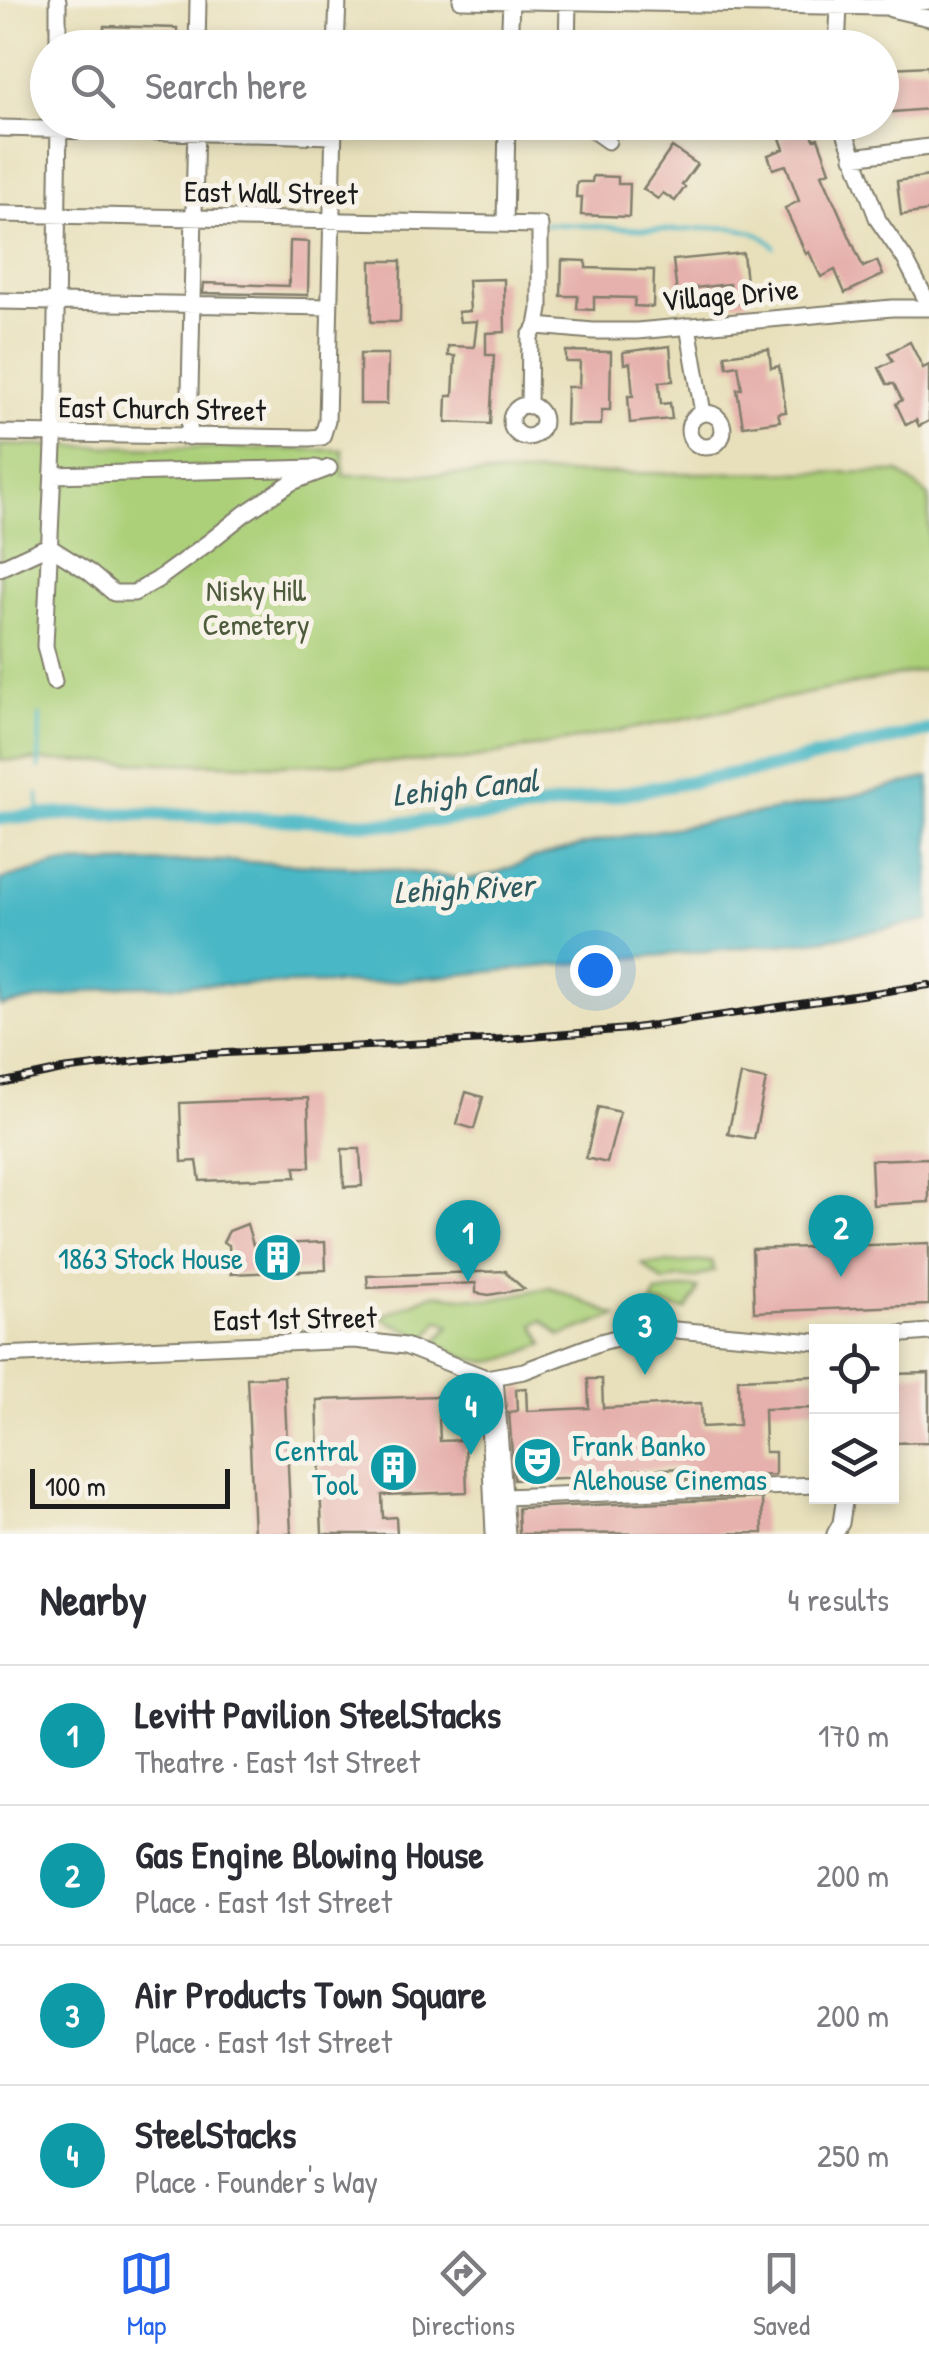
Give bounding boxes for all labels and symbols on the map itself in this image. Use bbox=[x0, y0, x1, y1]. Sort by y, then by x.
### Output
street label: East Wall Street bbox=[184, 170, 359, 214]
street label: Village Drive bbox=[660, 268, 800, 320]
street label: East Church Street bbox=[58, 386, 267, 430]
park label: Nisky Hill Cemetery bbox=[202, 570, 310, 644]
water label: Lehigh Canal bbox=[390, 758, 541, 816]
water label: Lehigh River bbox=[393, 863, 539, 913]
your location bbox=[570, 945, 621, 996]
pin: 2 bbox=[808, 1194, 874, 1277]
pin: 1 bbox=[436, 1200, 500, 1282]
building icon: 1863 Stock House bbox=[252, 1232, 304, 1284]
place label: 1863 Stock House bbox=[58, 1238, 243, 1278]
pin: 3 bbox=[612, 1292, 678, 1375]
street label: East 1st Street bbox=[213, 1297, 378, 1339]
pin: 4 bbox=[438, 1372, 504, 1455]
place label: Frank Banko Alehouse Cinemas bbox=[572, 1425, 767, 1499]
place label: Central Tool bbox=[274, 1430, 358, 1504]
theatre icon: Frank Banko Alehouse Cinemas bbox=[512, 1436, 564, 1488]
building icon: Central Tool bbox=[367, 1441, 419, 1493]
scale bar bbox=[30, 1464, 230, 1508]

